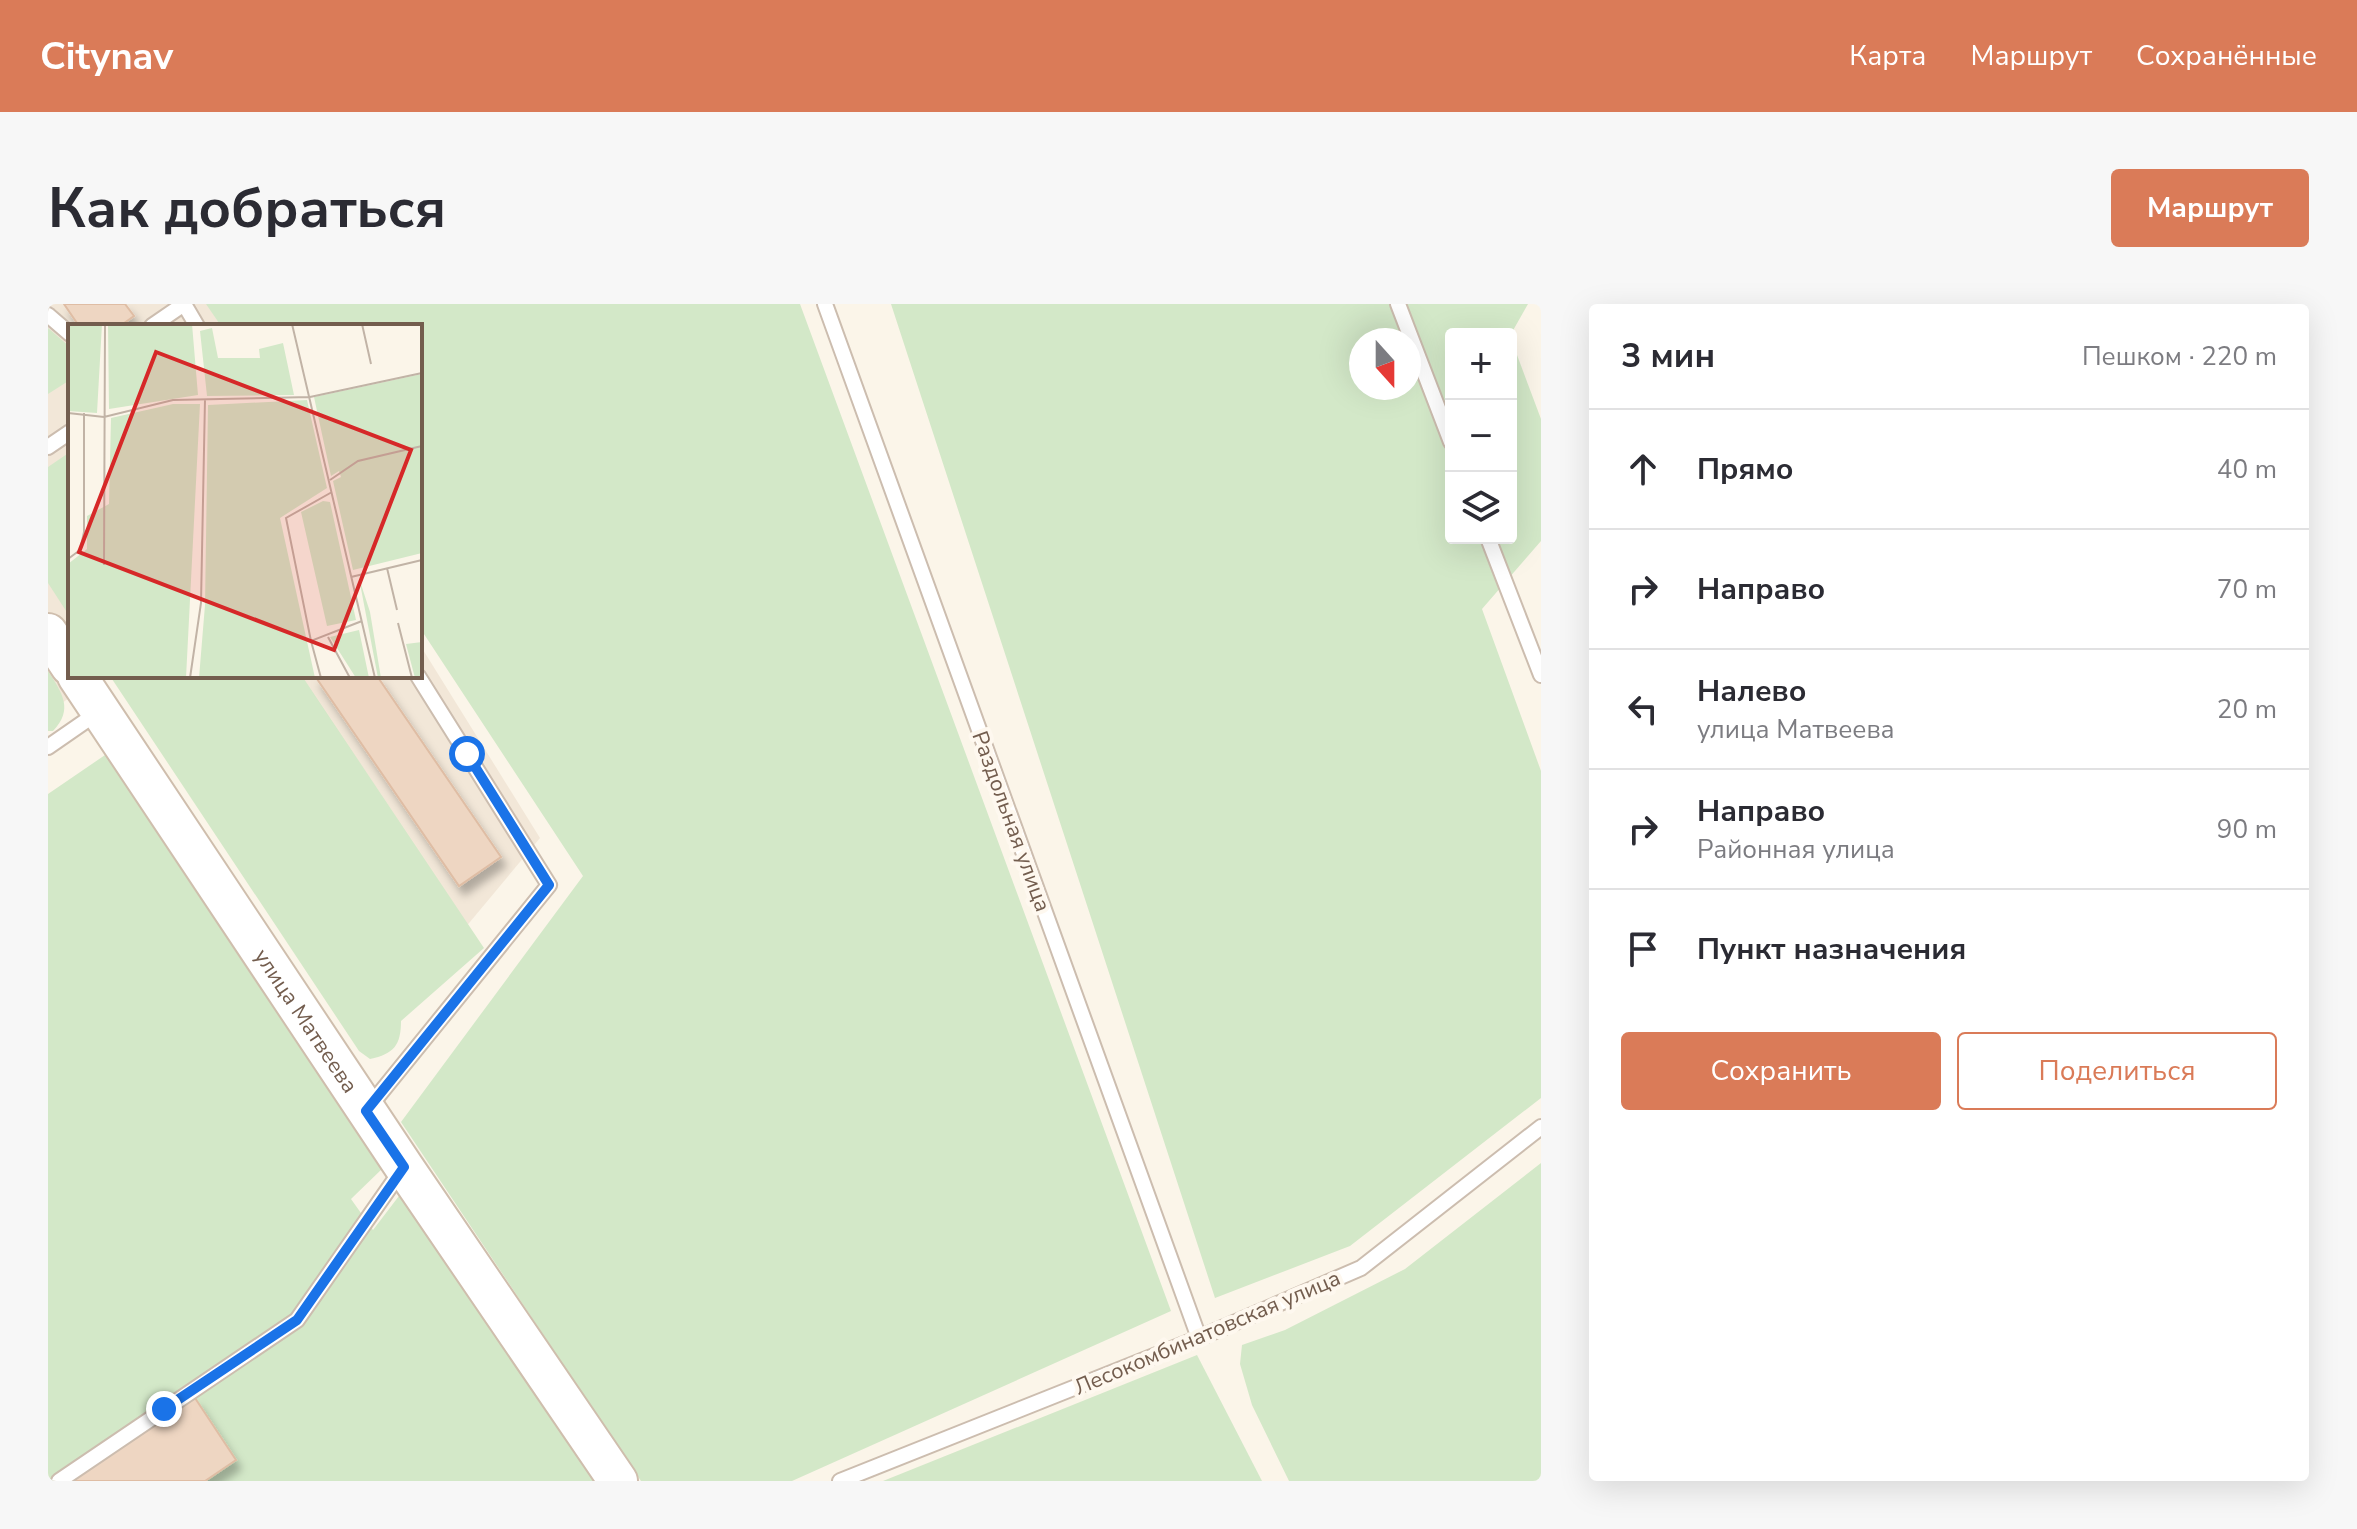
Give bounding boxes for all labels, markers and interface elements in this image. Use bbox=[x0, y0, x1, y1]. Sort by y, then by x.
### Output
text: Citynav bbox=[40, 31, 173, 82]
text: Карта bbox=[1849, 37, 1926, 75]
text: Маршрут bbox=[1970, 37, 2092, 75]
text: Сохранённые bbox=[2136, 37, 2317, 75]
button: Маршрут bbox=[2111, 169, 2309, 247]
text: Как добраться bbox=[48, 170, 446, 247]
inset map bbox=[68, 324, 422, 678]
north arrow bbox=[1349, 328, 1421, 400]
map controls bbox=[1445, 328, 1517, 544]
button: + bbox=[1445, 328, 1517, 400]
text: 3 мин bbox=[1621, 333, 1715, 379]
text: Пешком · 220 m bbox=[2082, 339, 2277, 374]
button: − bbox=[1445, 400, 1517, 472]
icon: ahead bbox=[1621, 447, 1665, 491]
text: Прямо bbox=[1697, 449, 1794, 490]
text: 40 m bbox=[2217, 452, 2277, 487]
button: layers bbox=[1445, 472, 1517, 544]
icon: right bbox=[1621, 567, 1665, 611]
text: Направо bbox=[1697, 569, 1825, 610]
text: 70 m bbox=[2217, 572, 2277, 607]
text: Налево bbox=[1697, 671, 1806, 712]
icon: left bbox=[1621, 687, 1665, 731]
text: 20 m bbox=[2217, 692, 2277, 727]
text: улица Матвеева bbox=[1697, 712, 1895, 747]
street label: Раздольная улица bbox=[964, 727, 1058, 916]
route start bbox=[449, 736, 485, 772]
text: Направо bbox=[1697, 791, 1825, 832]
icon: right bbox=[1621, 807, 1665, 851]
text: 90 m bbox=[2217, 812, 2277, 847]
text: Районная улица bbox=[1697, 832, 1895, 867]
icon: arrive bbox=[1621, 927, 1665, 971]
text: Пункт назначения bbox=[1697, 929, 1966, 970]
street label: улица Матвеева bbox=[247, 943, 365, 1099]
button: Сохранить bbox=[1621, 1032, 1941, 1110]
button: Поделиться bbox=[1957, 1032, 2277, 1110]
street label: Лесокомбинатовская улица bbox=[1070, 1263, 1345, 1403]
route end bbox=[146, 1391, 182, 1427]

